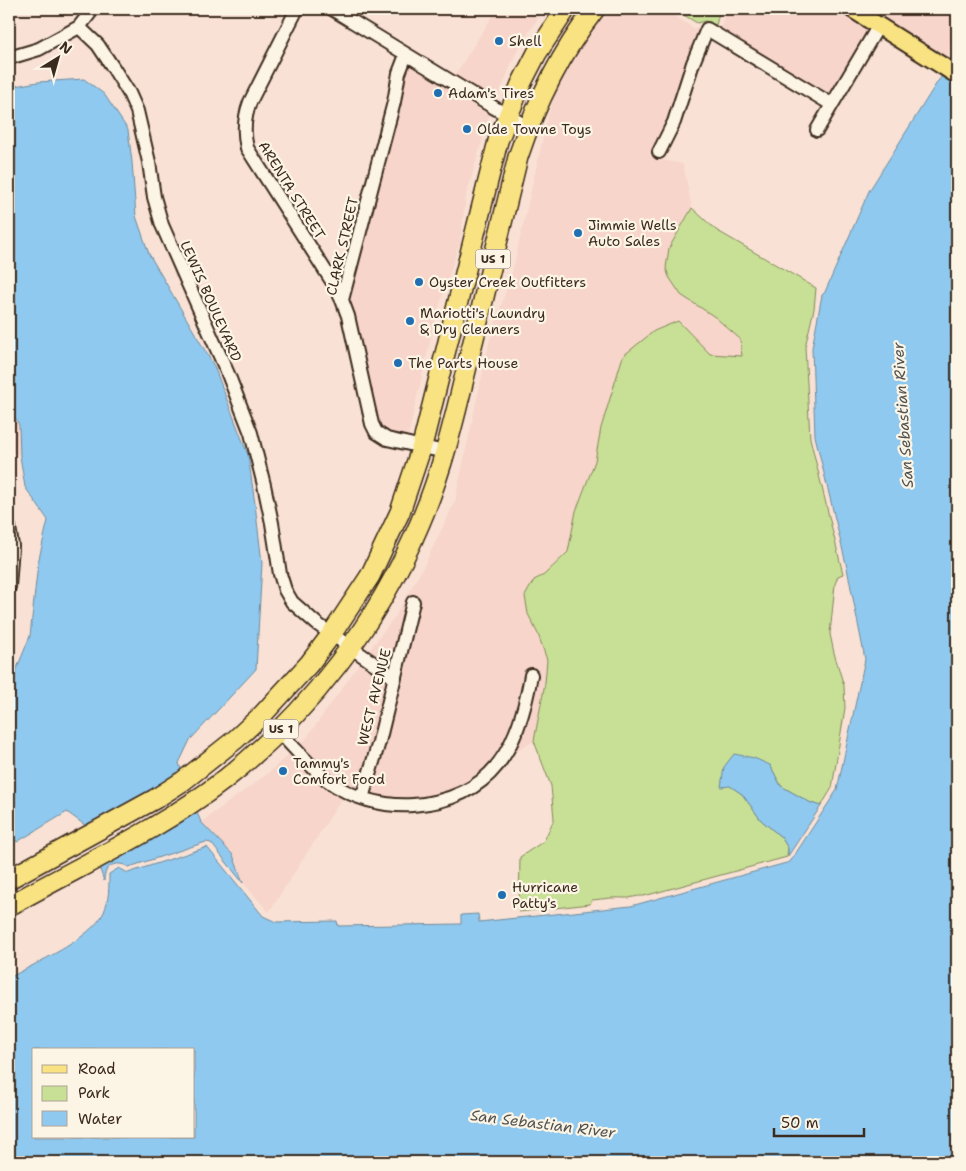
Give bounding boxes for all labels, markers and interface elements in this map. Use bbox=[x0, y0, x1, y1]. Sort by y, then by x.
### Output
north arrow bbox=[32, 32, 82, 82]
place label: Shell bbox=[509, 32, 542, 50]
marker: Shell bbox=[493, 35, 505, 47]
text: N bbox=[56, 37, 76, 58]
place label: Adam's Tires bbox=[448, 84, 534, 102]
marker: Adam's Tires bbox=[432, 87, 444, 99]
place label: Olde Towne Toys bbox=[477, 120, 592, 138]
marker: Olde Towne Toys bbox=[461, 123, 473, 135]
street label: ARENTA STREET bbox=[255, 138, 330, 243]
street label: CLARK STREET bbox=[322, 194, 362, 297]
place label: Jimmie Wells Auto Sales bbox=[588, 216, 677, 250]
marker: Jimmie Wells Auto Sales bbox=[572, 227, 584, 239]
street label: LEWIS BOULEVARD bbox=[176, 238, 246, 364]
road number: US 1 bbox=[476, 250, 510, 268]
place label: Oyster Creek Outfitters bbox=[429, 273, 586, 291]
marker: Oyster Creek Outfitters bbox=[413, 276, 425, 288]
place label: Mariotti's Laundry & Dry Cleaners bbox=[420, 304, 545, 338]
marker: Mariotti's Laundry & Dry Cleaners bbox=[404, 315, 416, 327]
water label: San Sebastian River bbox=[888, 341, 918, 489]
place label: The Parts House bbox=[408, 354, 518, 372]
marker: The Parts House bbox=[392, 357, 404, 369]
street label: WEST AVENUE bbox=[353, 646, 395, 747]
road number: US 1 bbox=[264, 720, 298, 739]
place label: Tammy's Comfort Food bbox=[293, 754, 385, 788]
marker: Tammy's Comfort Food bbox=[277, 765, 289, 777]
place label: Hurricane Patty's bbox=[512, 878, 578, 912]
marker: Hurricane Patty's bbox=[496, 889, 508, 901]
legend bbox=[32, 1048, 195, 1138]
text: Road bbox=[78, 1059, 116, 1079]
text: Park bbox=[78, 1083, 110, 1103]
water label: San Sebastian River bbox=[469, 1105, 618, 1143]
scale bar bbox=[774, 1106, 864, 1138]
text: Water bbox=[78, 1109, 122, 1129]
text: 50 m bbox=[781, 1113, 819, 1133]

